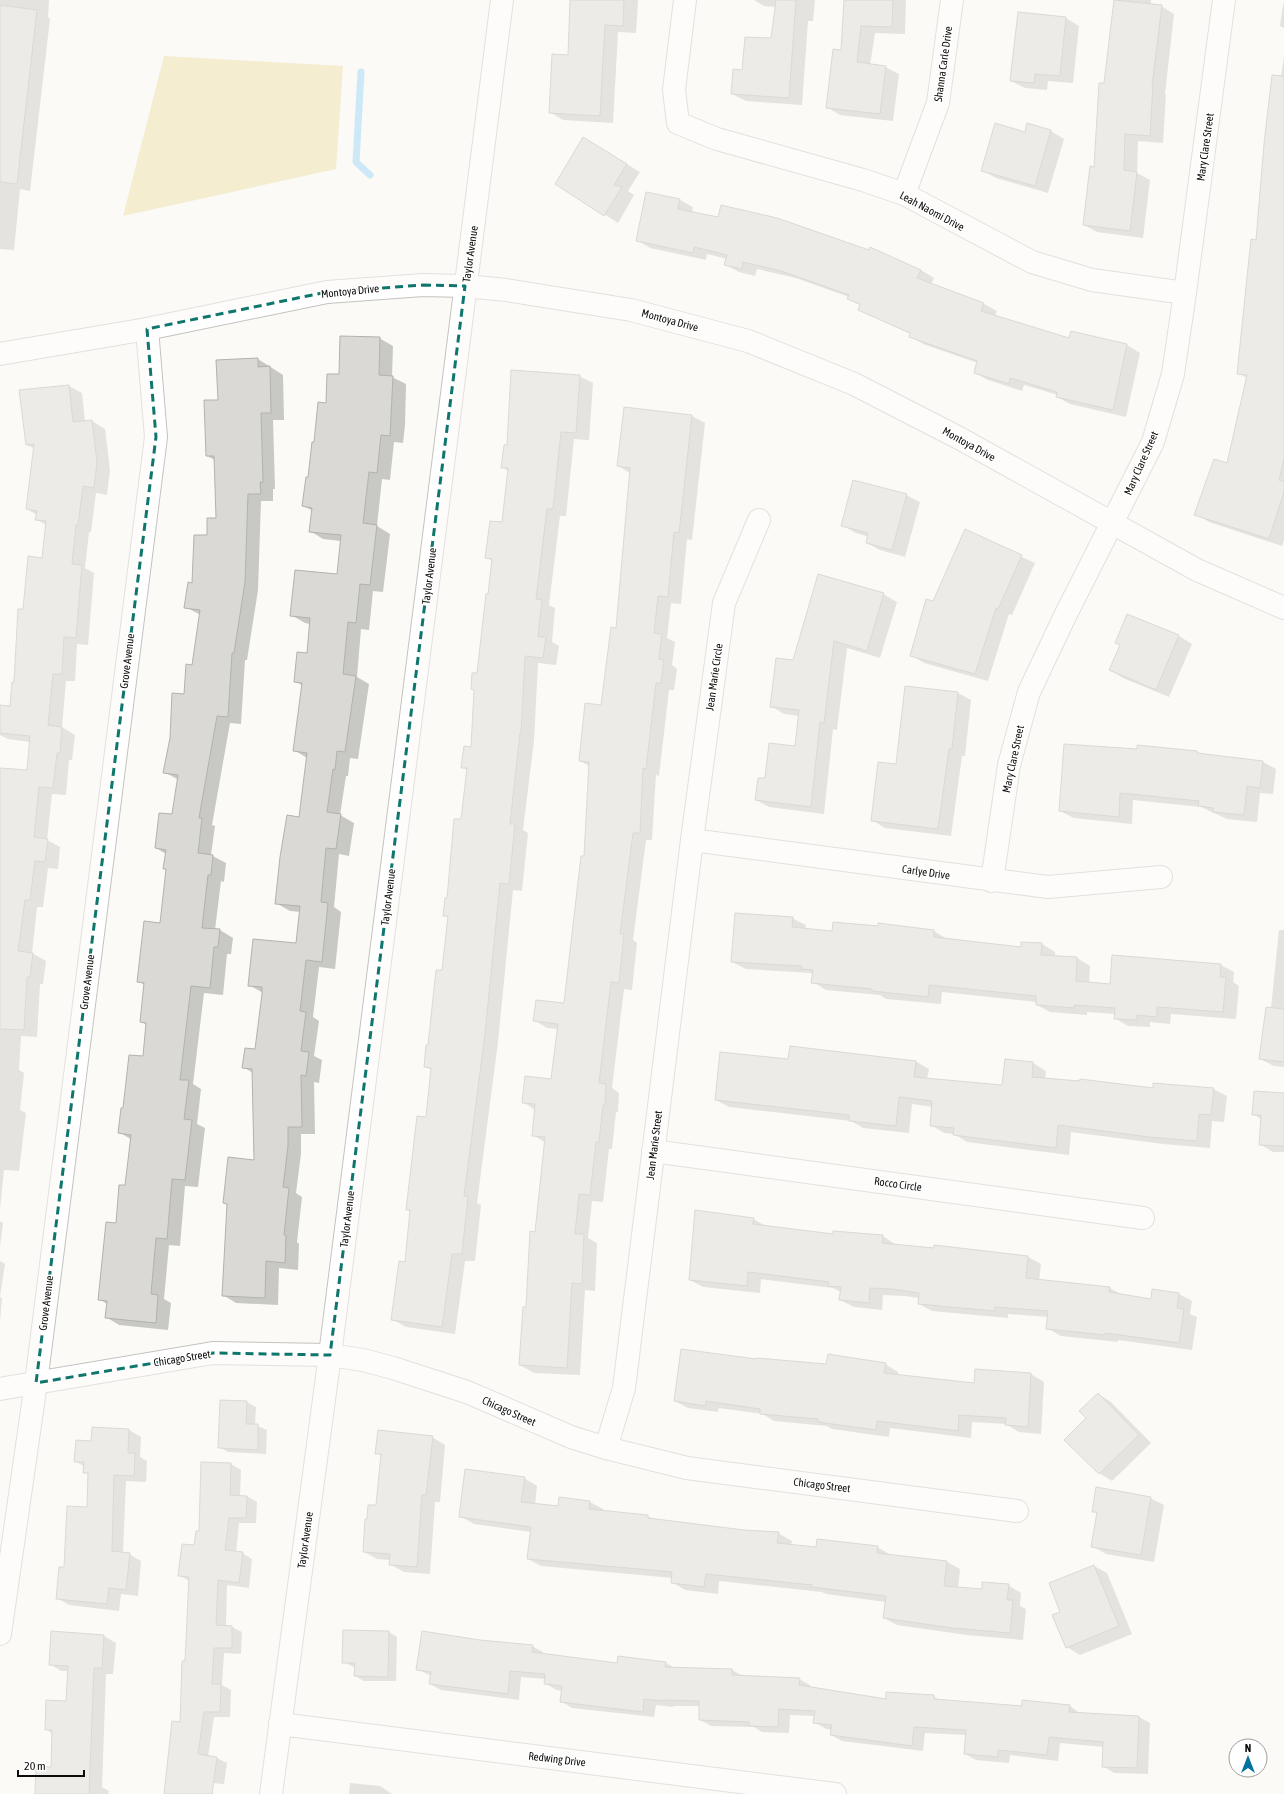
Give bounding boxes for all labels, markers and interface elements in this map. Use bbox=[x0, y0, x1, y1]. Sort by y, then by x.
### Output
street label: Shanna Carle Drive bbox=[932, 25, 954, 103]
street label: Mary Clare Street bbox=[1194, 112, 1216, 182]
street label: Leah Naomi Drive bbox=[898, 189, 966, 233]
street label: Taylor Avenue bbox=[460, 225, 480, 283]
street label: Montoya Drive bbox=[320, 282, 380, 300]
street label: Montoya Drive bbox=[640, 307, 700, 333]
street label: Montoya Drive bbox=[941, 425, 997, 463]
street label: Mary Clare Street bbox=[1122, 429, 1160, 497]
street label: Taylor Avenue bbox=[420, 547, 438, 605]
street label: Grove Avenue bbox=[118, 633, 136, 689]
street label: Jean Marie Circle bbox=[703, 643, 725, 711]
street label: Mary Clare Street bbox=[1000, 724, 1026, 794]
street label: Carlye Drive bbox=[901, 863, 951, 881]
street label: Taylor Avenue bbox=[379, 868, 397, 926]
street label: Grove Avenue bbox=[78, 954, 96, 1010]
street label: Jean Marie Street bbox=[644, 1110, 664, 1180]
street label: Rocco Circle bbox=[873, 1175, 923, 1193]
street label: Taylor Avenue bbox=[338, 1190, 356, 1248]
street label: Grove Avenue bbox=[37, 1275, 55, 1331]
street label: Chicago Street bbox=[153, 1348, 211, 1368]
street label: Chicago Street bbox=[480, 1394, 538, 1428]
street label: Chicago Street bbox=[793, 1476, 851, 1494]
street label: Taylor Avenue bbox=[295, 1511, 315, 1569]
north arrow bbox=[1228, 1738, 1268, 1778]
text: N bbox=[1245, 1742, 1251, 1754]
street label: Redwing Drive bbox=[528, 1750, 586, 1768]
scale bar bbox=[18, 1752, 84, 1778]
text: 20 m bbox=[24, 1759, 46, 1773]

